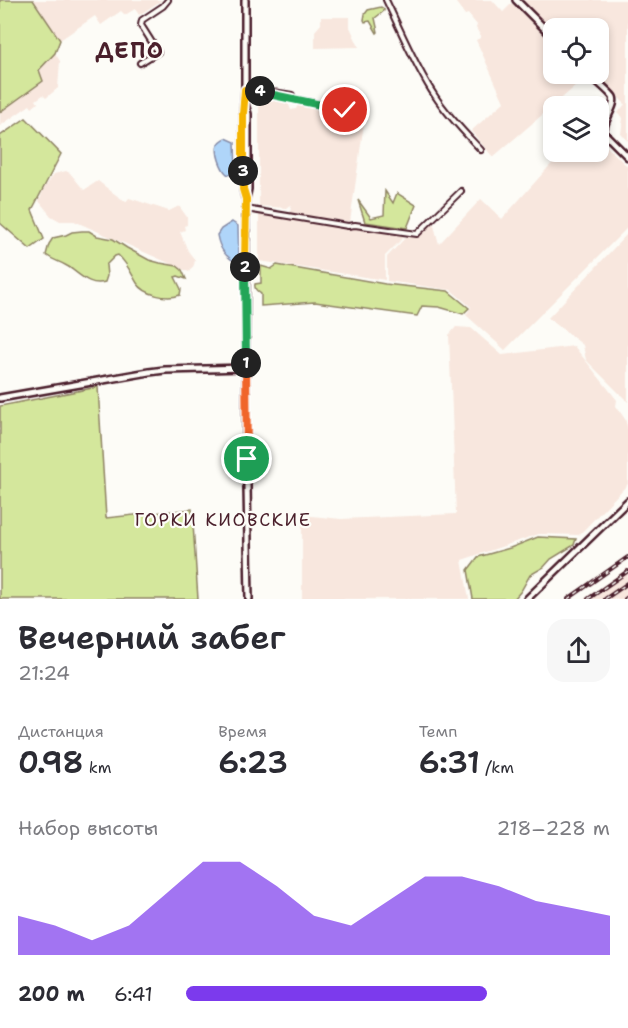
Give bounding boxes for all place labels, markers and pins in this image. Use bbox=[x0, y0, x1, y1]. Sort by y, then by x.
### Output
pin: 4 bbox=[245, 76, 275, 106]
pin bbox=[319, 84, 370, 135]
pin: 3 bbox=[228, 156, 258, 186]
pin: 2 bbox=[230, 252, 260, 282]
pin: 1 bbox=[231, 348, 261, 378]
pin bbox=[221, 433, 272, 484]

